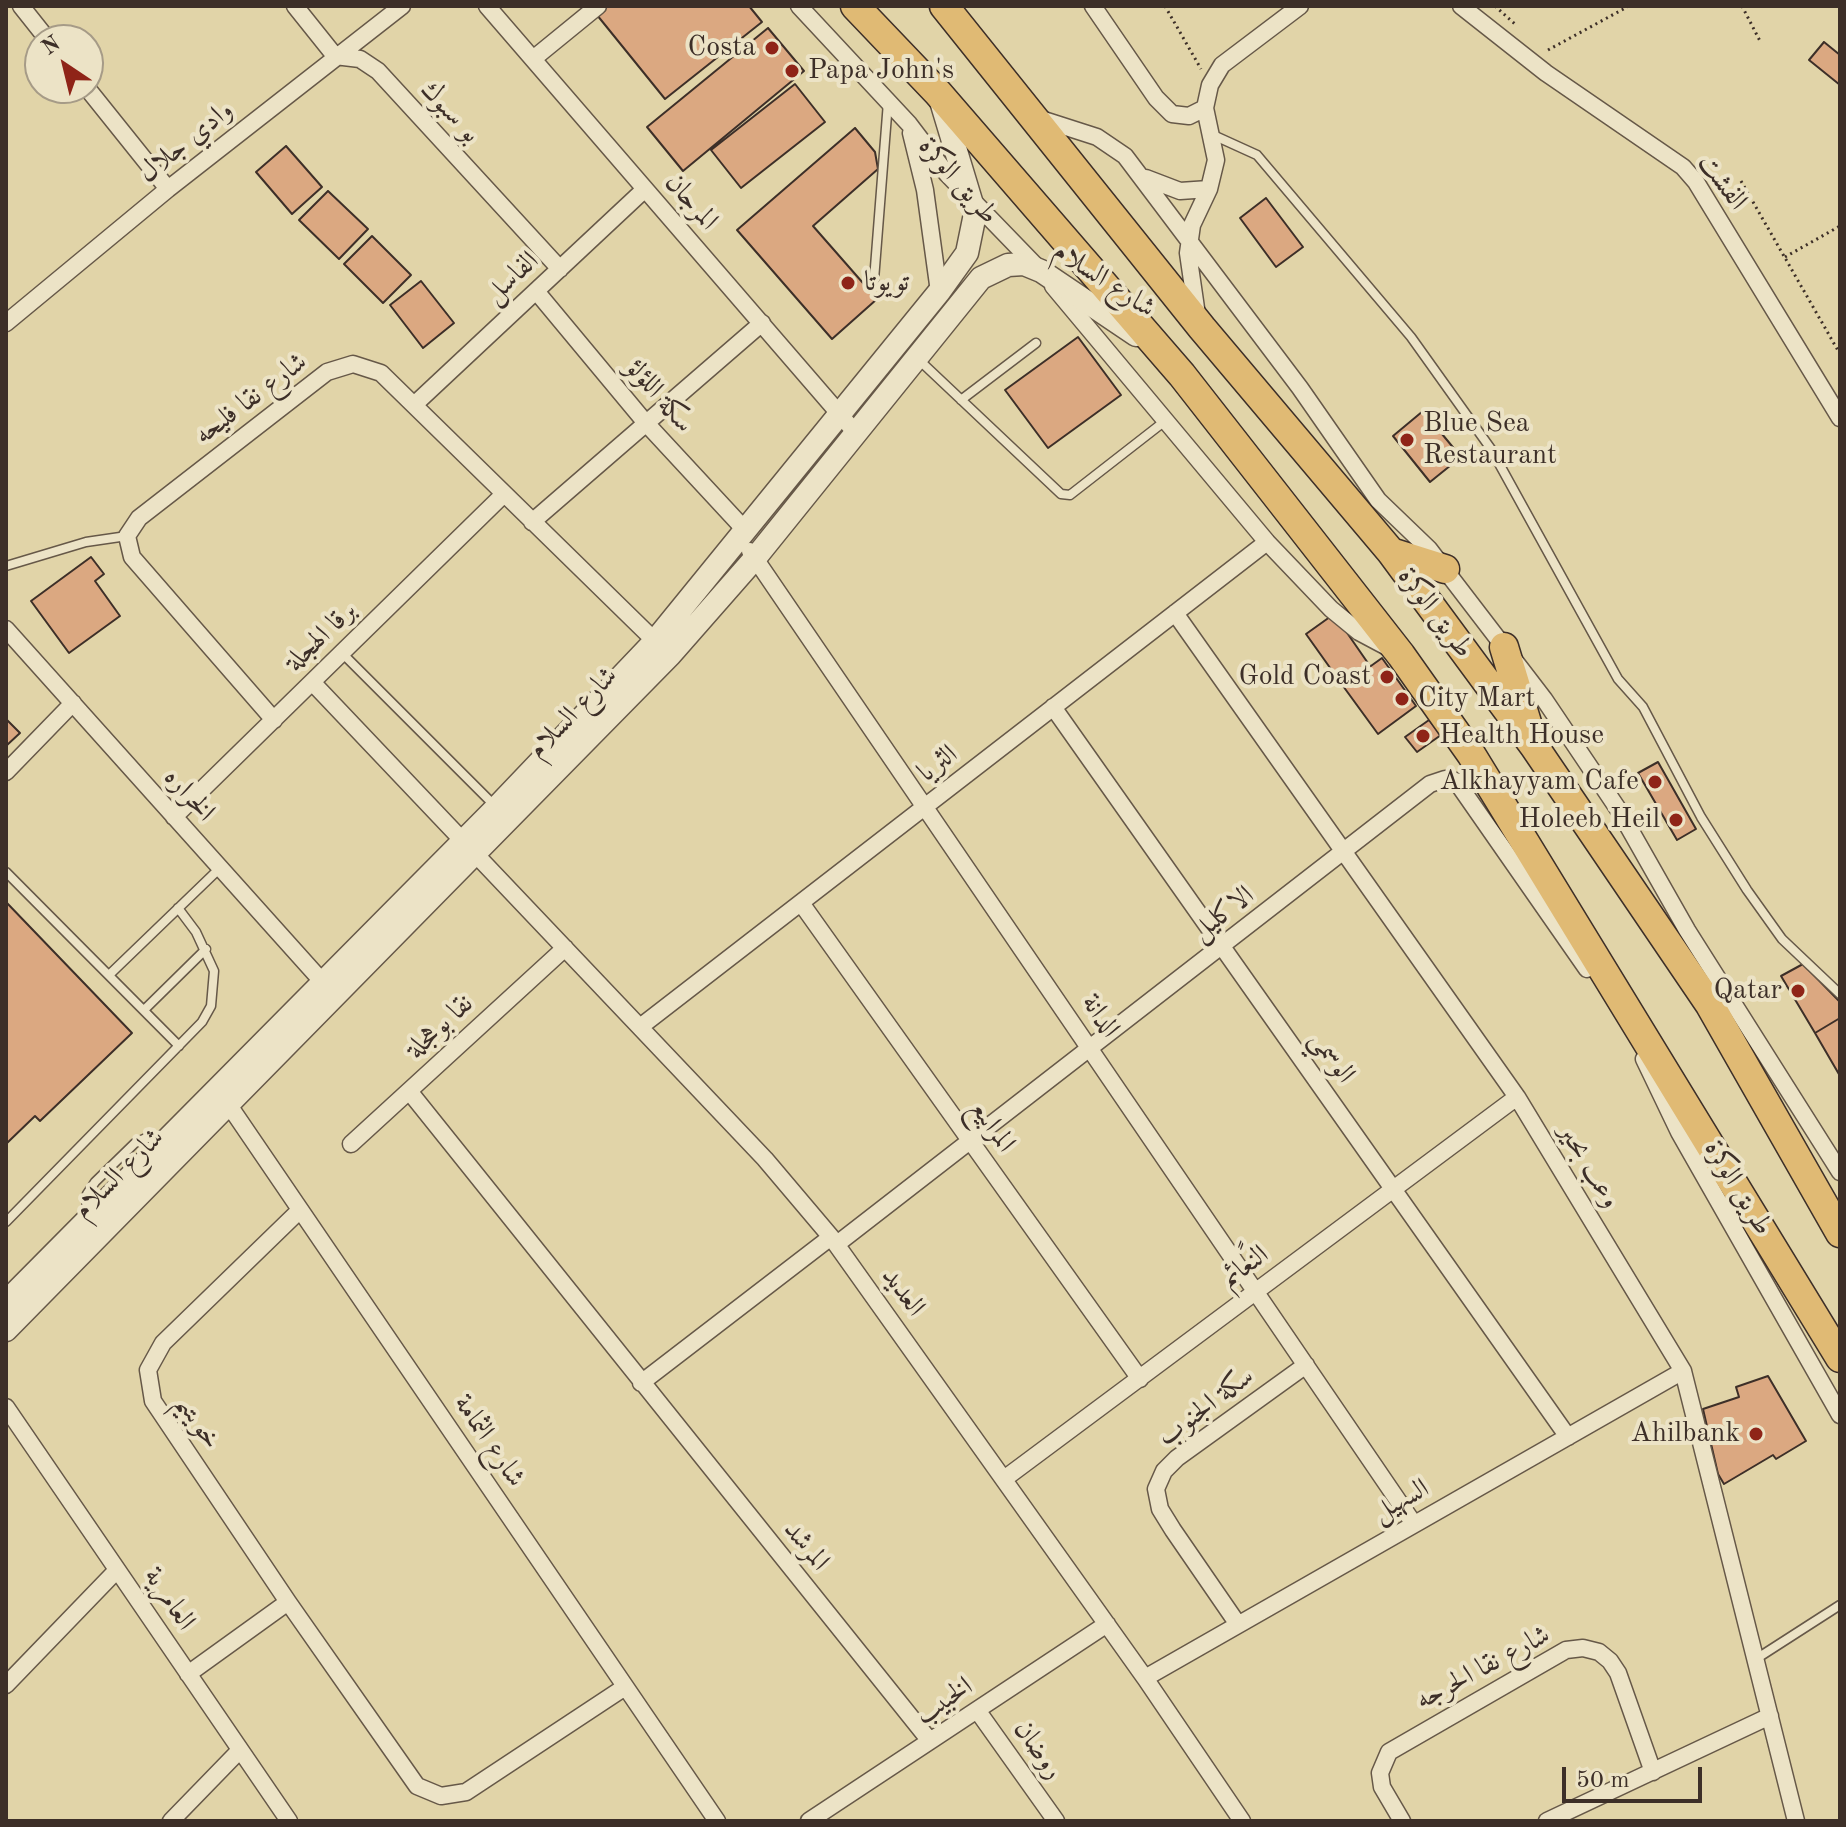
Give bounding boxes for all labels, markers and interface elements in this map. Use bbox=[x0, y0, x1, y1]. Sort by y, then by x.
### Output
north arrow bbox=[24, 24, 104, 104]
place label: Costa bbox=[688, 31, 756, 65]
text: N bbox=[38, 32, 65, 60]
marker: Costa bbox=[763, 39, 781, 57]
place label: Papa John's bbox=[808, 54, 954, 88]
marker: Papa John's bbox=[783, 62, 801, 80]
street label: بو سبوك bbox=[413, 74, 487, 150]
street label: وادي جلال bbox=[132, 94, 240, 190]
street label: طريق الوكرة bbox=[911, 130, 1005, 232]
street label: الفشت bbox=[1690, 147, 1754, 217]
street label: المرجان bbox=[657, 166, 725, 238]
street label: شارع السلام bbox=[1046, 235, 1162, 325]
street label: الفاسل bbox=[478, 245, 546, 311]
place label: تويوتا bbox=[864, 266, 909, 300]
marker: تويوتا bbox=[839, 274, 857, 292]
street label: شارع نقا فليحه bbox=[188, 346, 314, 452]
street label: سكة اللؤلؤ bbox=[618, 352, 700, 440]
place label: Blue Sea Restaurant bbox=[1423, 407, 1557, 473]
marker: Blue Sea Restaurant bbox=[1398, 431, 1416, 449]
street label: طريق الوكرة bbox=[1390, 561, 1480, 665]
street label: برقا الهجلة bbox=[278, 595, 364, 679]
street label: شارع السلام bbox=[521, 660, 625, 766]
place label: Gold Coast bbox=[1239, 660, 1371, 694]
marker: Gold Coast bbox=[1378, 668, 1396, 686]
place label: City Mart bbox=[1418, 682, 1535, 716]
marker: City Mart bbox=[1393, 690, 1411, 708]
place label: Health House bbox=[1439, 719, 1604, 753]
marker: Health House bbox=[1414, 727, 1432, 745]
street label: الثريا bbox=[911, 738, 965, 790]
street label: الخراره bbox=[156, 761, 222, 829]
place label: Alkhayyam Cafe bbox=[1439, 765, 1639, 799]
marker: Alkhayyam Cafe bbox=[1646, 773, 1664, 791]
place label: Holeeb Heil bbox=[1518, 803, 1660, 837]
marker: Holeeb Heil bbox=[1667, 811, 1685, 829]
street label: الاكليل bbox=[1185, 879, 1261, 949]
place label: Qatar bbox=[1713, 974, 1782, 1008]
marker: Qatar bbox=[1789, 982, 1807, 1000]
street label: نقا بوهجلة bbox=[399, 988, 481, 1066]
street label: الدانة bbox=[1073, 988, 1127, 1044]
street label: الوسمي bbox=[1302, 1024, 1362, 1090]
street label: المرابيع bbox=[962, 1093, 1022, 1159]
street label: وعب بحير bbox=[1551, 1117, 1627, 1215]
street label: شارع السلام bbox=[66, 1121, 172, 1227]
street label: طريق الوكرة bbox=[1696, 1134, 1780, 1242]
street label: النًعائم bbox=[1214, 1238, 1276, 1296]
street label: العديد bbox=[874, 1261, 932, 1323]
street label: سكة الجنوب bbox=[1151, 1360, 1261, 1454]
street label: خويتيم bbox=[168, 1388, 228, 1456]
street label: شارع الثمامة bbox=[446, 1388, 532, 1494]
place label: Ahilbank bbox=[1630, 1417, 1740, 1451]
marker: Ahilbank bbox=[1747, 1425, 1765, 1443]
street label: السهيل bbox=[1367, 1472, 1435, 1530]
street label: المرشد bbox=[776, 1514, 836, 1578]
street label: العامرية bbox=[136, 1561, 202, 1637]
street label: شارع نقا الحرجه bbox=[1410, 1619, 1556, 1717]
street label: الخبيب bbox=[909, 1670, 979, 1732]
street label: روضان bbox=[1006, 1714, 1070, 1786]
scale bar bbox=[1566, 1751, 1706, 1801]
text: 50 m bbox=[1576, 1769, 1630, 1793]

